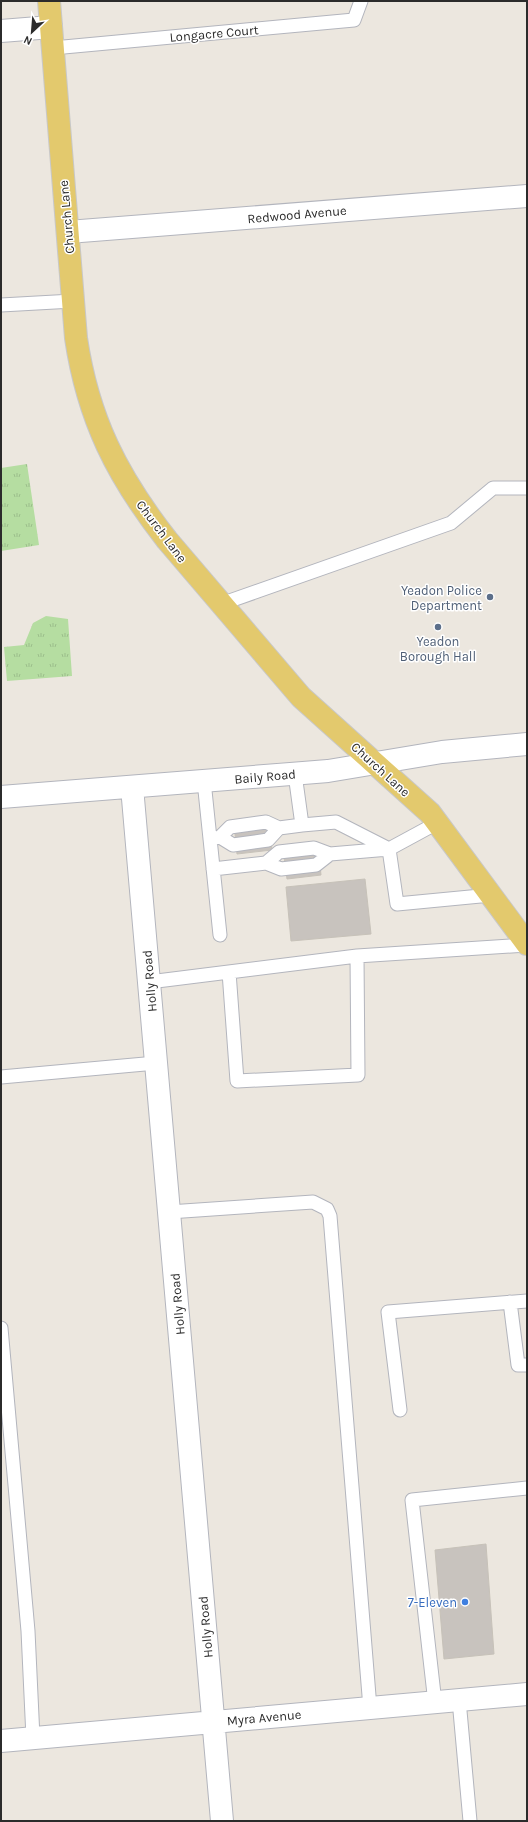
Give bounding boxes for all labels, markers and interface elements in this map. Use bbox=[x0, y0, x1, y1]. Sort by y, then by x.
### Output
north arrow bbox=[12, 12, 52, 52]
street label: Longacre Court bbox=[169, 22, 259, 45]
text: N bbox=[21, 33, 34, 48]
street label: Church Lane bbox=[56, 179, 77, 254]
street label: Redwood Avenue bbox=[247, 203, 348, 226]
street label: Church Lane bbox=[133, 497, 190, 566]
place label: Yeadon Police Department bbox=[401, 583, 482, 613]
marker: Yeadon Police Department bbox=[485, 592, 495, 602]
marker: Yeadon Borough Hall bbox=[433, 622, 443, 632]
place label: Yeadon Borough Hall bbox=[400, 634, 476, 664]
street label: Church Lane bbox=[348, 739, 413, 800]
street label: Baily Road bbox=[234, 766, 296, 787]
street label: Holly Road bbox=[139, 949, 160, 1013]
street label: Holly Road bbox=[167, 1272, 188, 1336]
street label: Holly Road bbox=[195, 1595, 216, 1659]
place label: 7-Eleven bbox=[408, 1595, 457, 1610]
marker: 7-Eleven bbox=[460, 1597, 470, 1607]
street label: Myra Avenue bbox=[226, 1707, 302, 1728]

